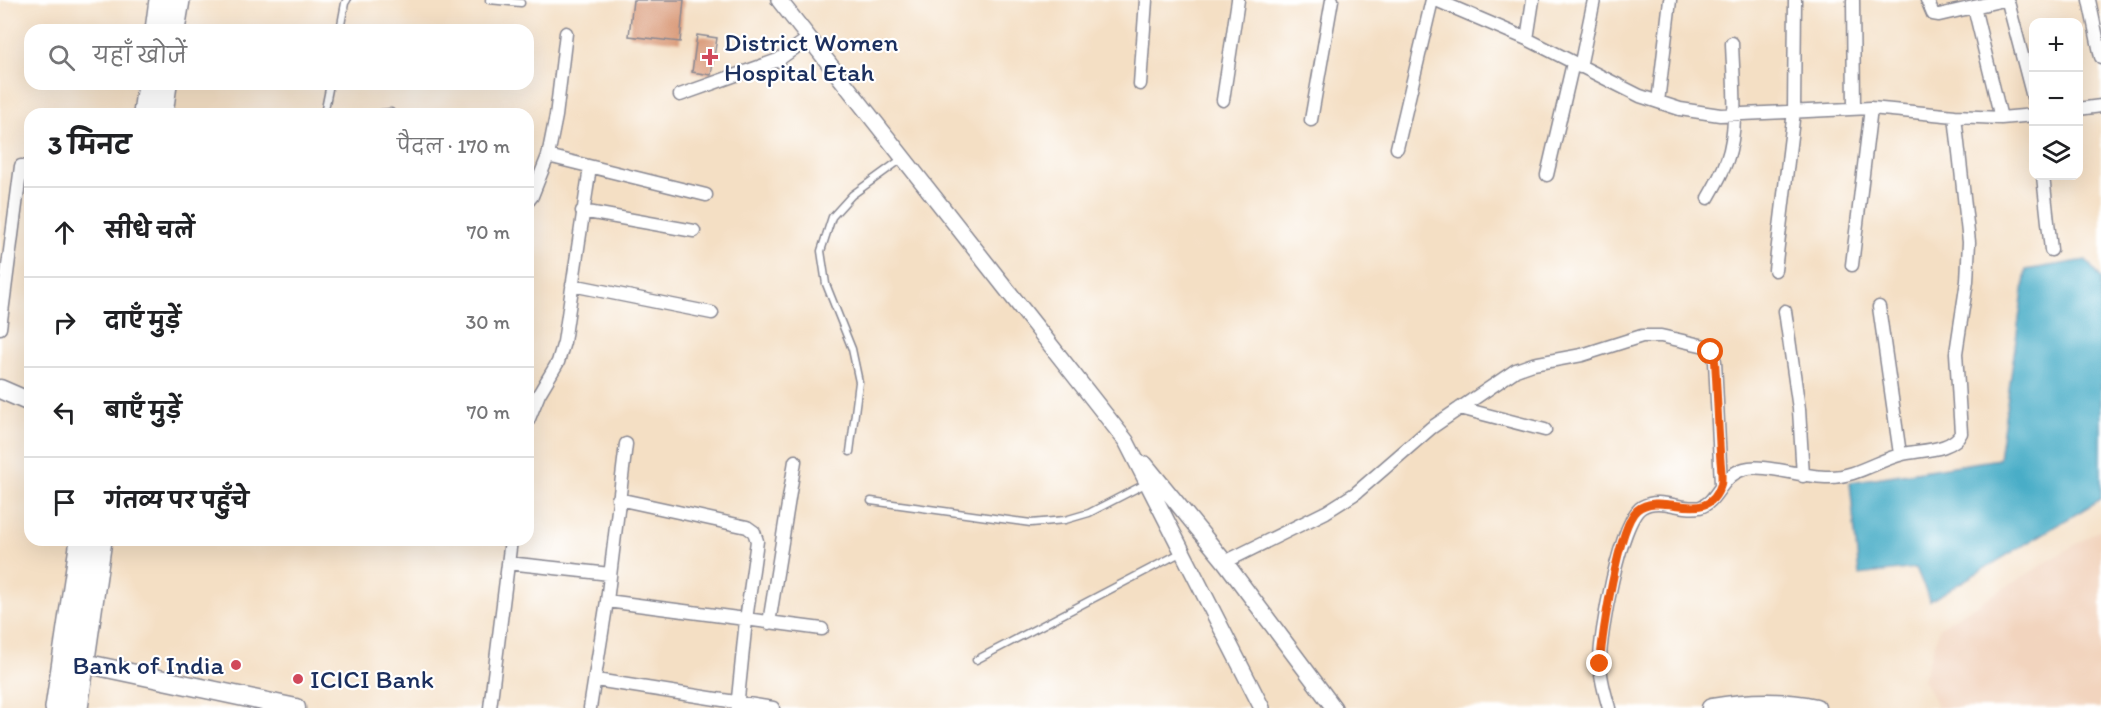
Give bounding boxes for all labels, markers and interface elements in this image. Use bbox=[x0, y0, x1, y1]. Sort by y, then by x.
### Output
map controls bbox=[2029, 18, 2083, 180]
button: + bbox=[2029, 18, 2083, 72]
search box bbox=[24, 24, 534, 90]
place label: District Women Hospital Etah bbox=[724, 26, 899, 88]
icon: search bbox=[45, 41, 78, 74]
text: यहाँ खोजें bbox=[93, 42, 187, 69]
marker: District Women Hospital Etah bbox=[701, 48, 719, 66]
button: − bbox=[2029, 72, 2083, 126]
button: layers bbox=[2029, 126, 2083, 180]
text: 3 मिनट bbox=[48, 129, 131, 161]
text: पैदल · 170 m bbox=[397, 134, 510, 158]
icon: ahead bbox=[48, 216, 81, 249]
text: सीधे चलें bbox=[105, 217, 194, 244]
text: 70 m bbox=[466, 220, 510, 244]
icon: right bbox=[48, 306, 81, 339]
text: दाएँ मुड़ें bbox=[105, 307, 181, 334]
text: 30 m bbox=[465, 310, 510, 334]
route start bbox=[1697, 338, 1723, 364]
icon: left bbox=[48, 396, 81, 429]
text: बाएँ मुड़ें bbox=[105, 397, 182, 424]
text: 70 m bbox=[466, 400, 510, 424]
icon: arrive bbox=[48, 486, 81, 519]
text: गंतव्य पर पहुँचे bbox=[105, 487, 249, 514]
place label: Bank of India bbox=[72, 649, 224, 681]
route end bbox=[1586, 650, 1612, 676]
marker: Bank of India bbox=[229, 658, 243, 672]
place label: ICICI Bank bbox=[310, 663, 434, 695]
marker: ICICI Bank bbox=[291, 672, 305, 686]

